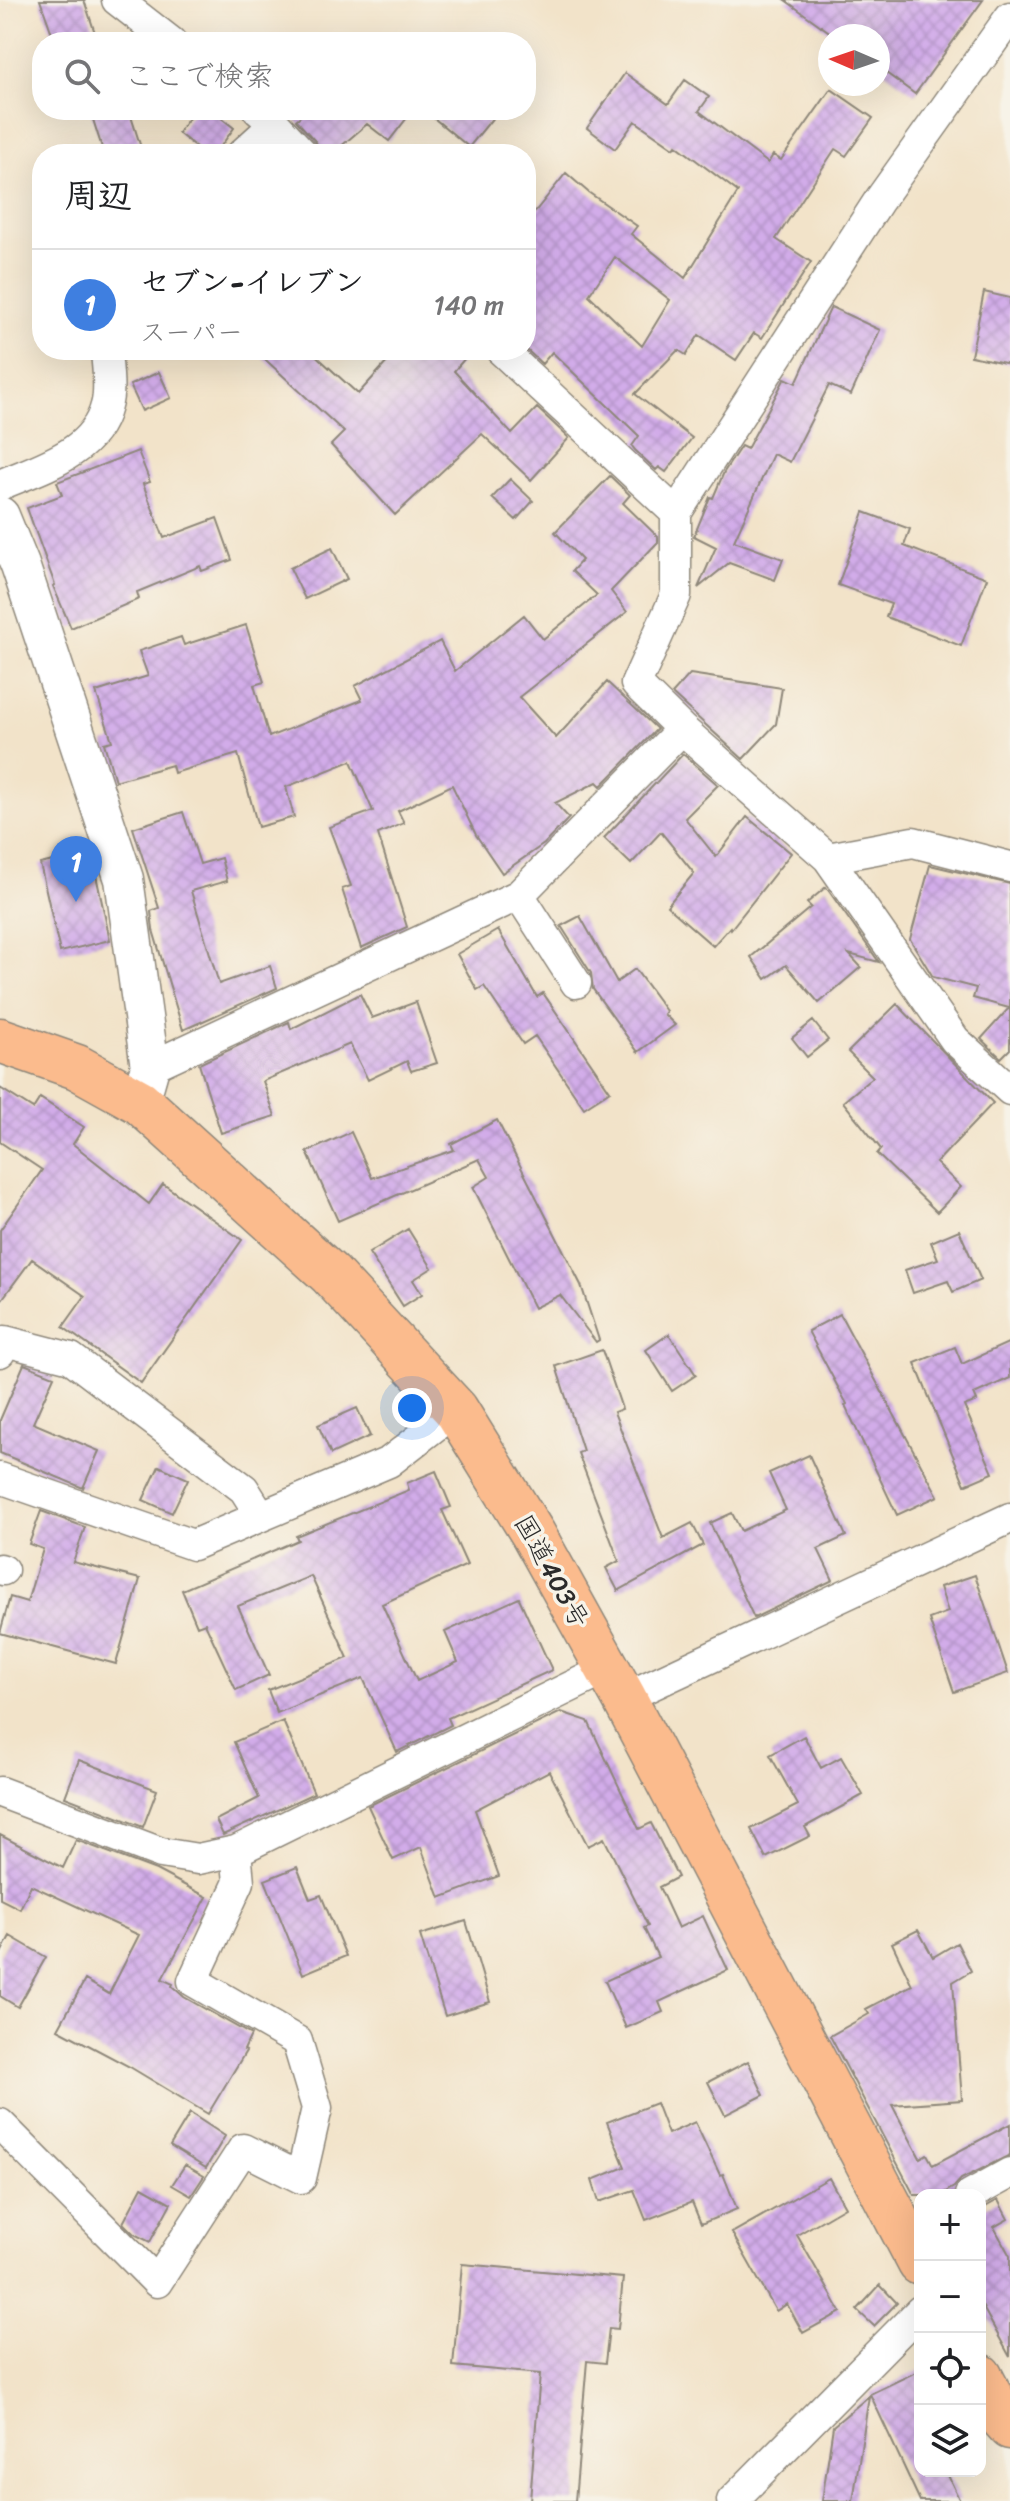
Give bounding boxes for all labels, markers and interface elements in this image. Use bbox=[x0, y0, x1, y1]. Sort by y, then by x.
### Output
north arrow bbox=[818, 24, 890, 96]
search box bbox=[32, 32, 536, 120]
text: ここで検索 bbox=[124, 49, 274, 103]
icon: search bbox=[60, 54, 104, 98]
text: 周辺 bbox=[64, 166, 132, 226]
text: セブン-イレブン bbox=[140, 255, 364, 309]
text: 1 bbox=[84, 282, 96, 328]
text: 140 m bbox=[433, 282, 504, 328]
text: スーパー bbox=[140, 309, 243, 355]
pin: 1 bbox=[50, 836, 102, 902]
your location bbox=[392, 1388, 432, 1428]
street label: 国道403号 bbox=[502, 1505, 602, 1637]
map controls bbox=[914, 2189, 986, 2477]
button: + bbox=[914, 2189, 986, 2261]
button: − bbox=[914, 2261, 986, 2333]
button: locate bbox=[914, 2333, 986, 2405]
button: layers bbox=[914, 2405, 986, 2477]

